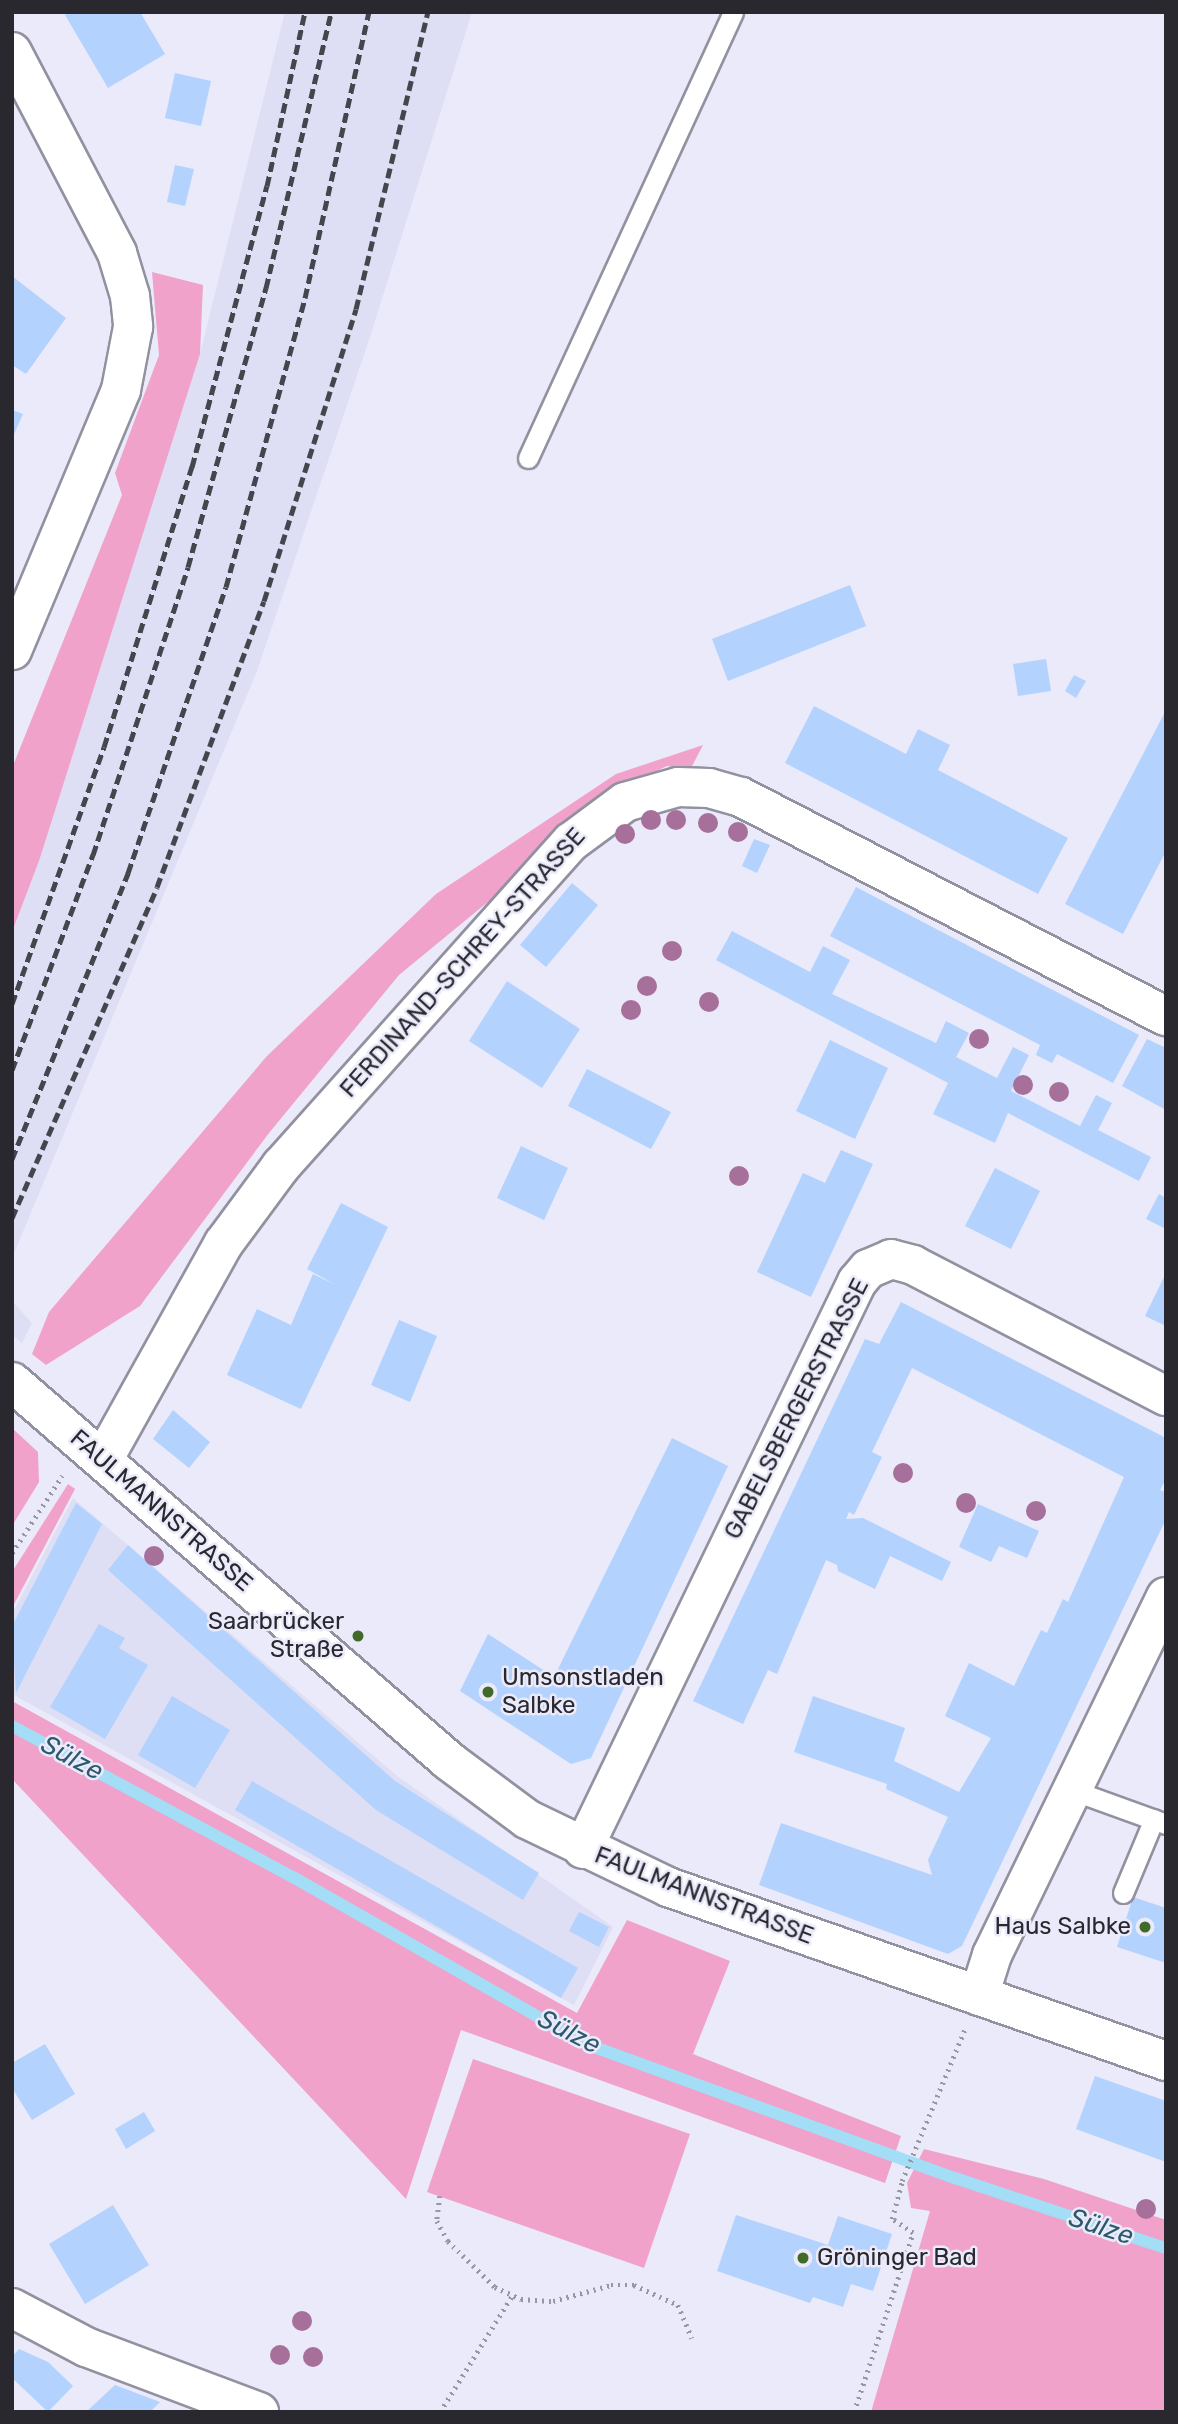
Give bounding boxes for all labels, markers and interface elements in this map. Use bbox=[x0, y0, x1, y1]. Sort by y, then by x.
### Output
street label: FERDINAND-SCHREY-STRASSE bbox=[334, 822, 592, 1104]
street label: GABELSBERGERSTRASSE bbox=[719, 1274, 875, 1544]
street label: FAULMANNSTRASSE bbox=[64, 1424, 258, 1598]
place label: Saarbrücker Straße bbox=[208, 1608, 344, 1664]
marker: Saarbrücker Straße bbox=[350, 1628, 366, 1644]
place label: Umsonstladen Salbke bbox=[502, 1664, 664, 1720]
marker: Umsonstladen Salbke bbox=[480, 1684, 496, 1700]
water label: Sülze bbox=[36, 1729, 108, 1787]
street label: FAULMANNSTRASSE bbox=[590, 1841, 818, 1951]
place label: Haus Salbke bbox=[995, 1913, 1131, 1941]
marker: Haus Salbke bbox=[1137, 1919, 1153, 1935]
water label: Sülze bbox=[533, 2003, 605, 2061]
water label: Sülze bbox=[1065, 2202, 1137, 2252]
place label: Gröninger Bad bbox=[817, 2244, 977, 2272]
marker: Gröninger Bad bbox=[795, 2250, 811, 2266]

